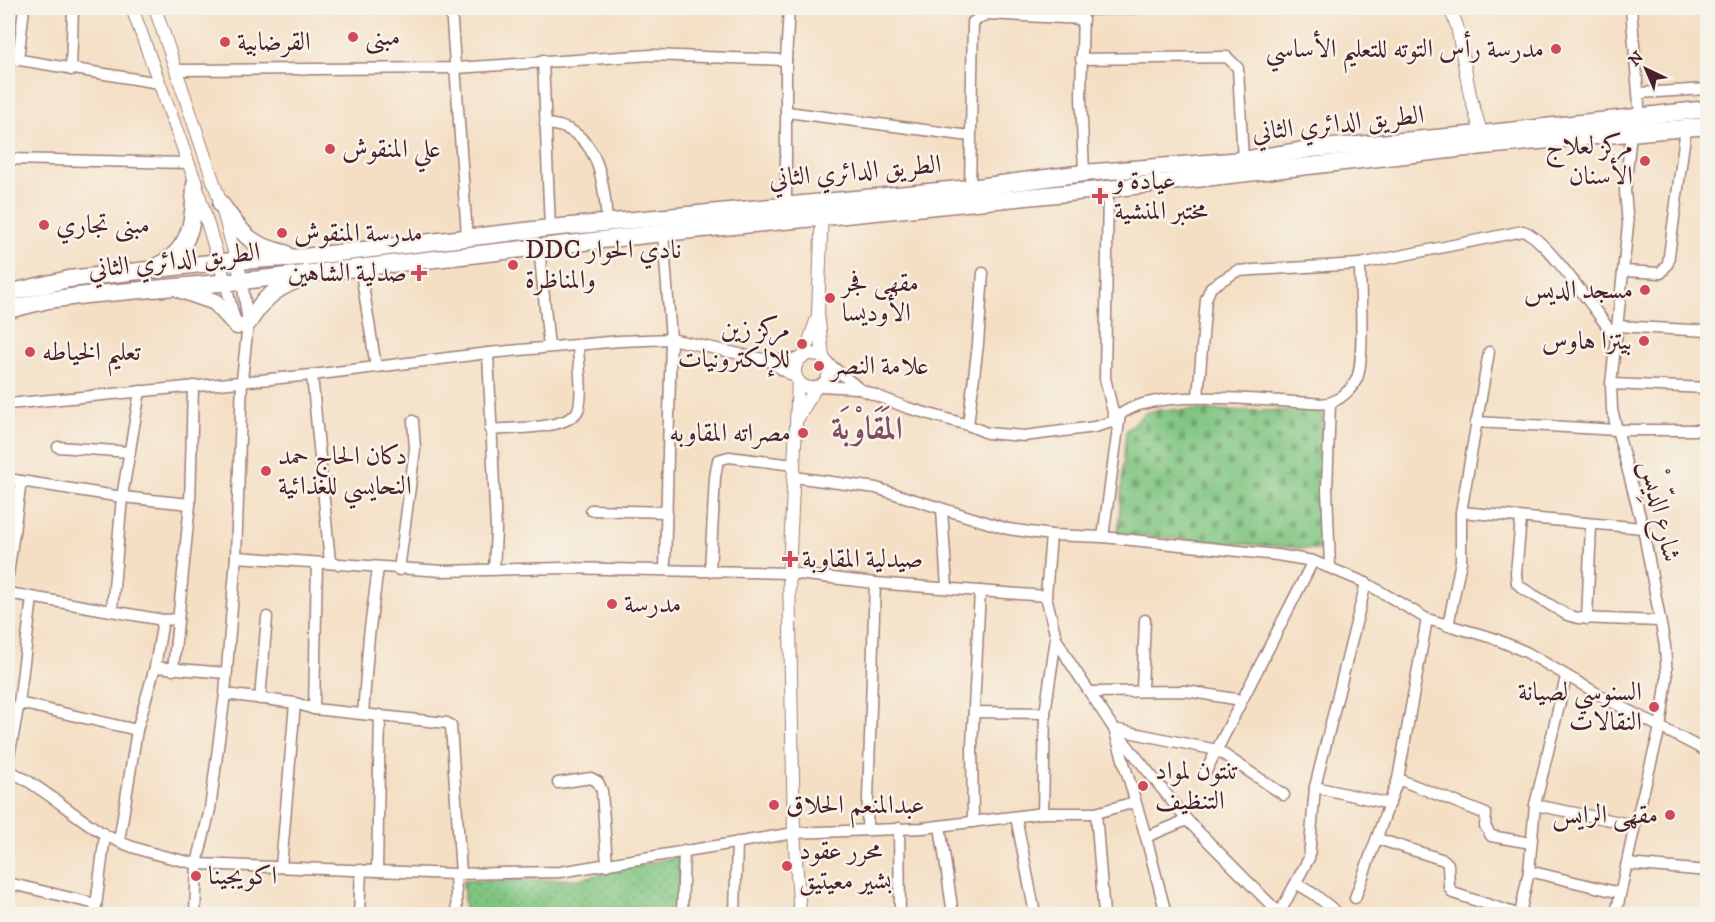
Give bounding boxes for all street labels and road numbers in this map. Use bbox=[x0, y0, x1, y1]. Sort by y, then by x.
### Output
street label: الطريق الدائري الثاني bbox=[1250, 99, 1426, 153]
street label: الطريق الدائري الثاني bbox=[767, 148, 943, 200]
street label: الطريق الدائري الثاني bbox=[86, 236, 262, 290]
street label: شارع الدِّيسْ bbox=[1628, 456, 1692, 566]

